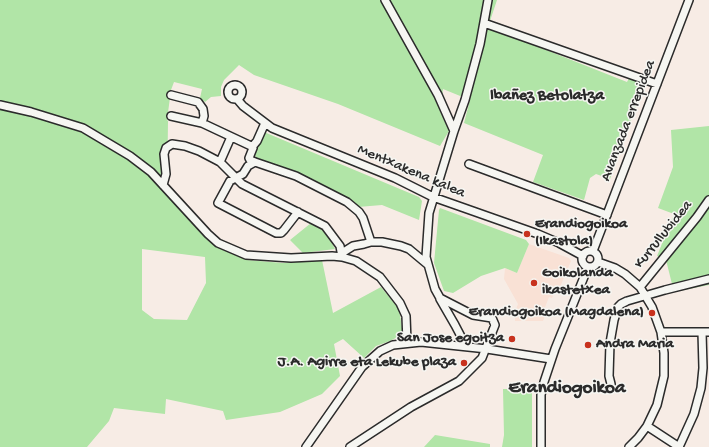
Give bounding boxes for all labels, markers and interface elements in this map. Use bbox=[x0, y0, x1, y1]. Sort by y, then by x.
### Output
street label: Avanzada errepidea bbox=[598, 58, 660, 184]
district label: Ibañez Betolatza bbox=[490, 87, 604, 107]
street label: Mentxakena kalea bbox=[354, 141, 468, 203]
street label: Kurrullubidea bbox=[631, 197, 697, 273]
place label: Erandiogoikoa (Ikastola) bbox=[535, 216, 627, 251]
marker: Erandiogoikoa (Ikastola) bbox=[522, 229, 532, 239]
place label: Goikolanda ikastetxea bbox=[542, 265, 613, 300]
marker: Goikolanda ikastetxea bbox=[529, 278, 539, 288]
place label: Erandiogoikoa (Magdalena) bbox=[469, 304, 644, 322]
marker: Erandiogoikoa (Magdalena) bbox=[647, 308, 657, 318]
place label: San Jose egoitza bbox=[397, 330, 504, 348]
marker: San Jose egoitza bbox=[507, 334, 517, 344]
place label: Andra Maria bbox=[596, 336, 674, 354]
marker: Andra Maria bbox=[583, 340, 593, 350]
place label: J.A. Agirre eta Lekube plaza bbox=[278, 354, 456, 372]
marker: J.A. Agirre eta Lekube plaza bbox=[459, 358, 469, 368]
district label: Erandiogoikoa bbox=[509, 378, 625, 400]

